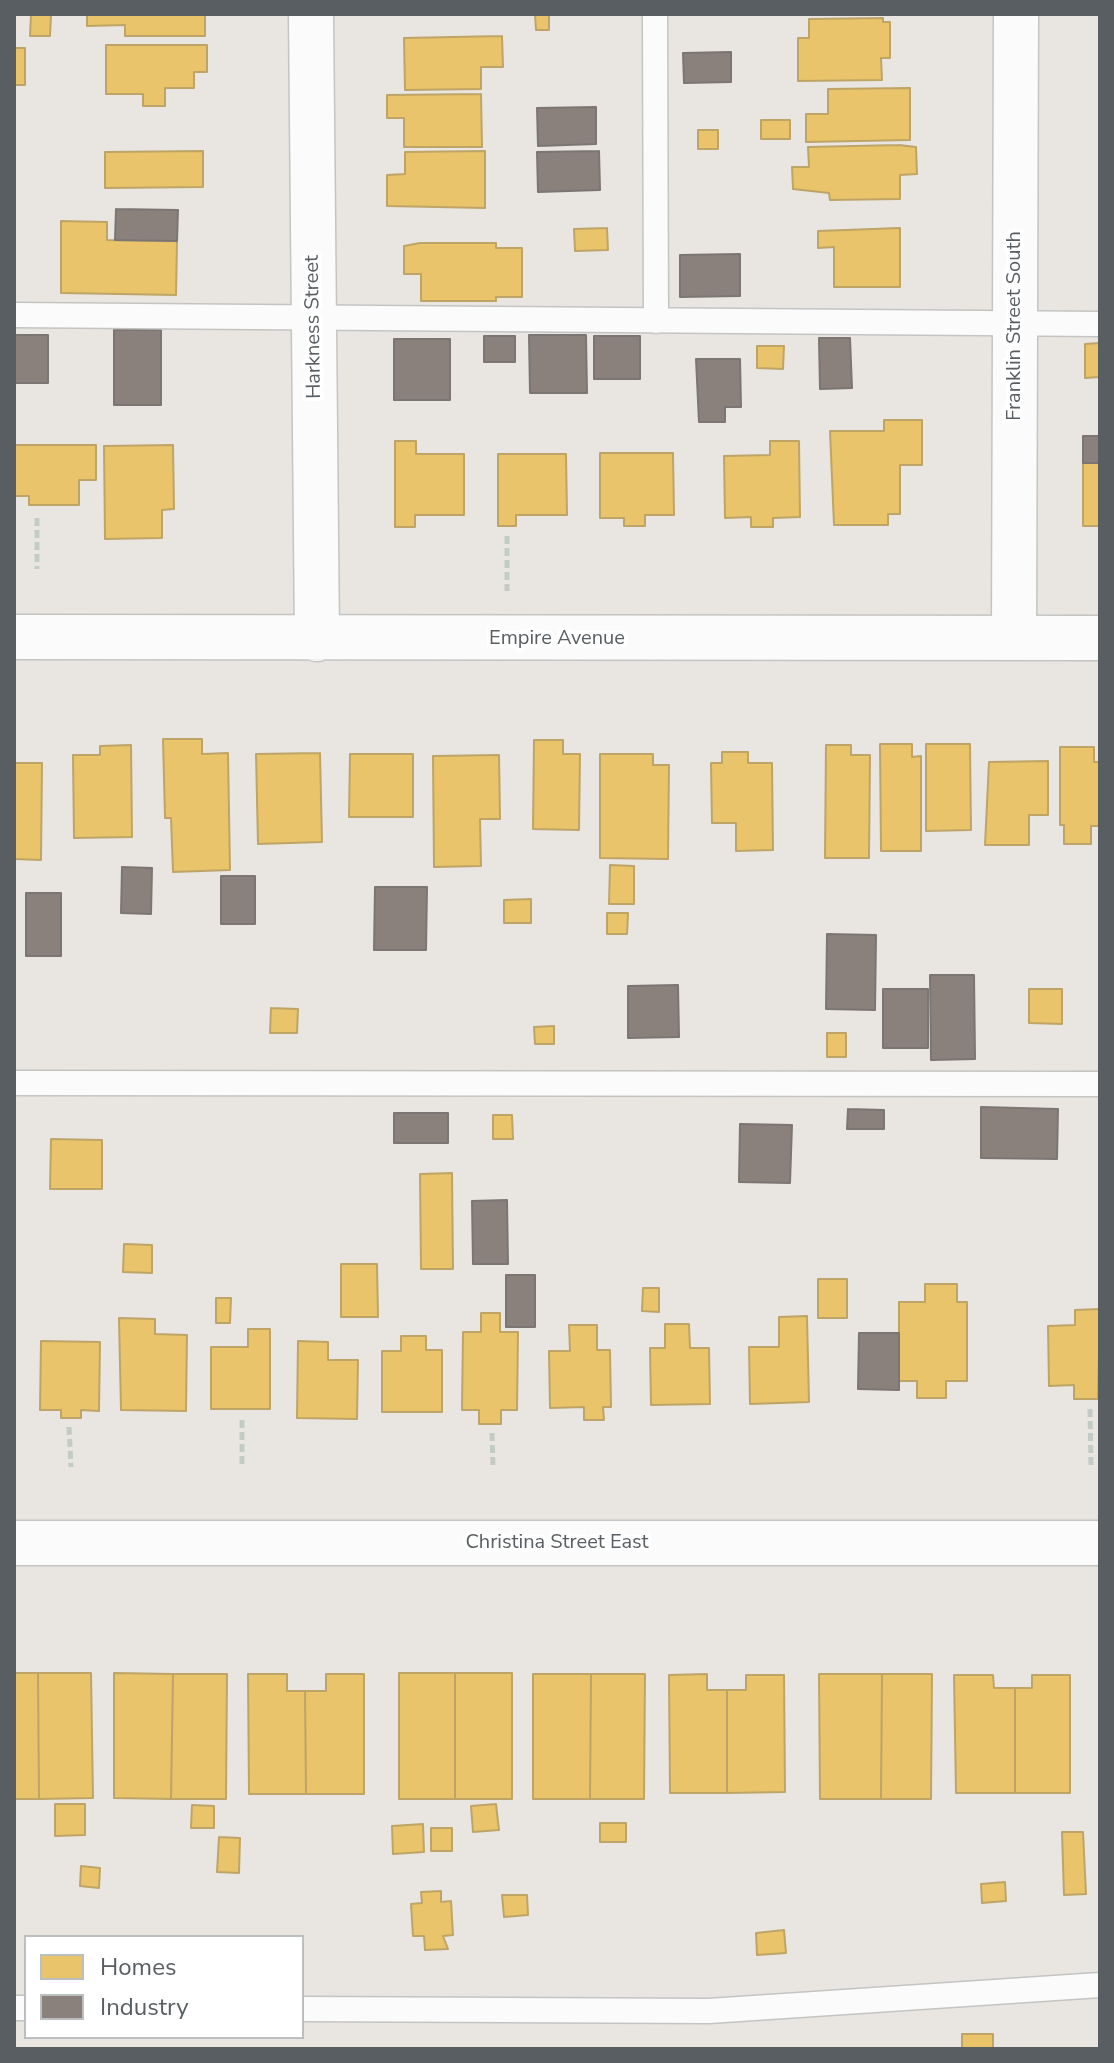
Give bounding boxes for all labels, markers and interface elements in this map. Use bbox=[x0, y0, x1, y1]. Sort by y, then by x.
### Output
street label: Franklin Street South bbox=[1003, 231, 1027, 421]
street label: Harkness Street bbox=[301, 255, 327, 399]
street label: Empire Avenue bbox=[489, 627, 625, 651]
street label: Christina Street East bbox=[465, 1531, 649, 1555]
legend bbox=[24, 1935, 304, 2039]
text: Homes bbox=[100, 1951, 176, 1983]
text: Industry bbox=[100, 1991, 189, 2023]

